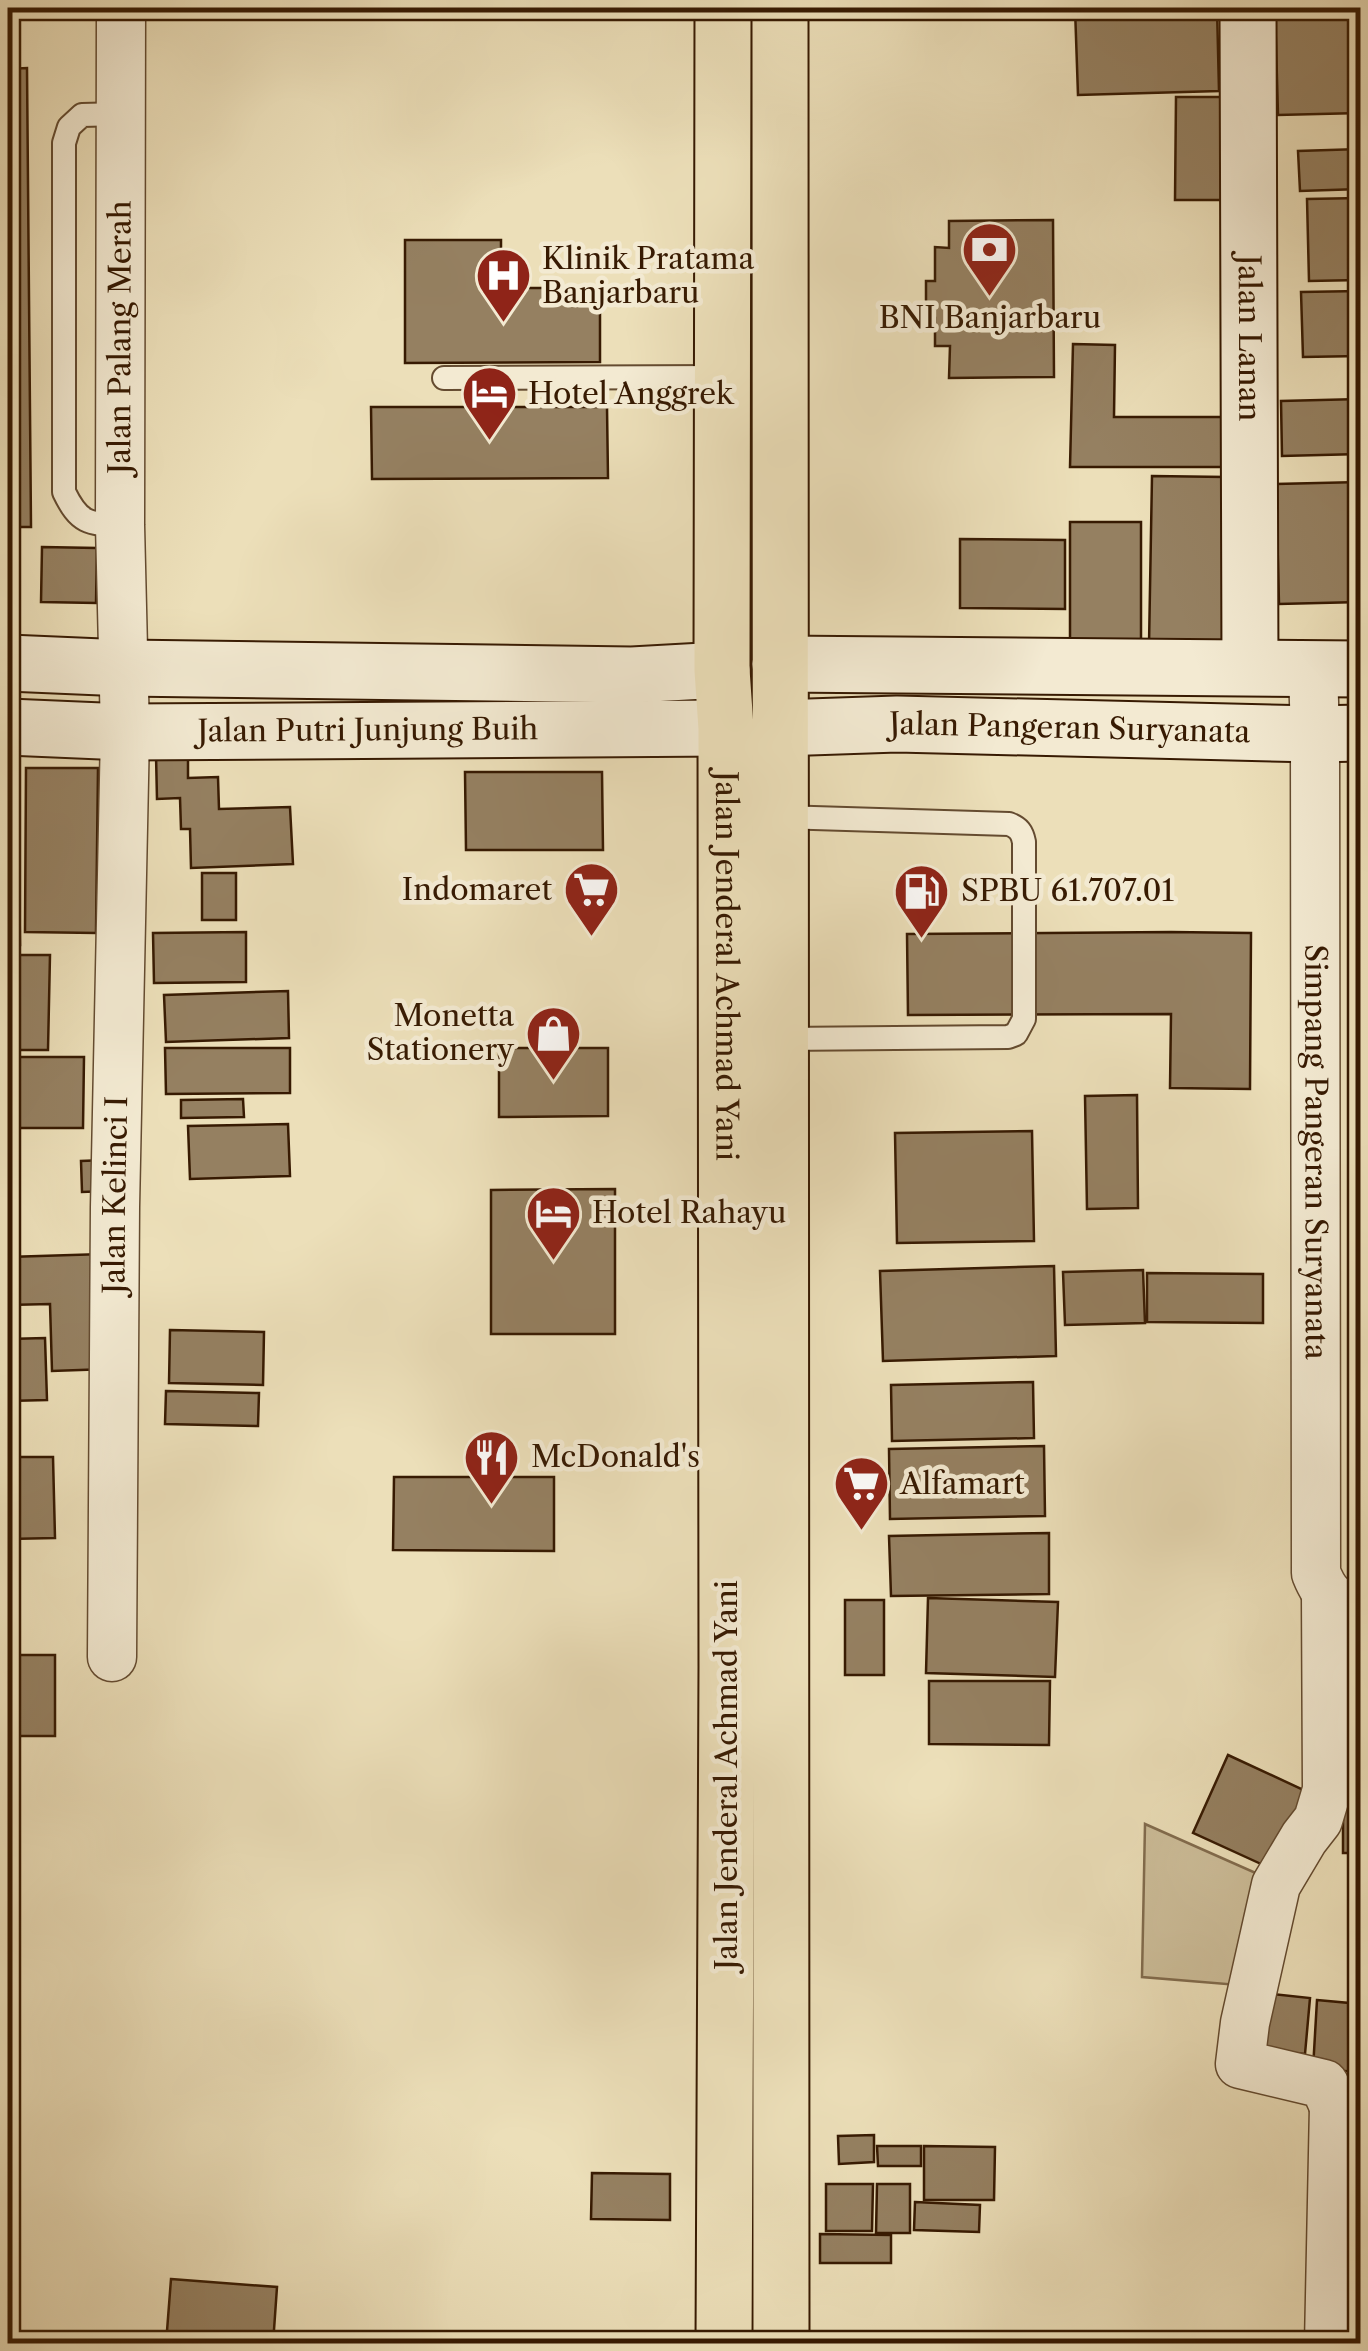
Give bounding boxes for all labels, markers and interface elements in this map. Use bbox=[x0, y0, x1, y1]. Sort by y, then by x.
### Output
street label: Jalan Palang Merah bbox=[101, 200, 139, 478]
bank icon: BNI Banjarbaru bbox=[960, 220, 1020, 299]
place label: Klinik Pratama Banjarbaru bbox=[542, 240, 755, 311]
hospital icon: Klinik Pratama Banjarbaru bbox=[473, 246, 533, 325]
street label: Jalan Lanan bbox=[1231, 251, 1268, 421]
place label: BNI Banjarbaru bbox=[879, 299, 1101, 336]
hotel icon: Hotel Anggrek bbox=[459, 364, 519, 443]
place label: Hotel Anggrek bbox=[528, 375, 735, 412]
street label: Jalan Pangeran Suryanata bbox=[885, 705, 1251, 750]
street label: Jalan Putri Junjung Buih bbox=[193, 710, 539, 750]
street label: Jalan Jenderal Achmad Yani bbox=[708, 767, 745, 1161]
supermarket icon: Indomaret bbox=[561, 860, 621, 939]
fuel station icon: SPBU 61.707.01 bbox=[892, 861, 952, 940]
place label: Indomaret bbox=[402, 871, 552, 908]
place label: SPBU 61.707.01 bbox=[961, 872, 1174, 909]
street label: Simpang Pangeran Suryanata bbox=[1297, 944, 1335, 1360]
place label: Monetta Stationery bbox=[367, 997, 514, 1068]
shop icon: Monetta Stationery bbox=[523, 1003, 583, 1082]
street label: Jalan Kelinci I bbox=[95, 1096, 135, 1298]
hotel icon: Hotel Rahayu bbox=[523, 1183, 583, 1262]
place label: Hotel Rahayu bbox=[592, 1194, 786, 1231]
restaurant icon: McDonald's bbox=[462, 1427, 522, 1506]
place label: McDonald's bbox=[531, 1438, 700, 1475]
supermarket icon: Alfamart bbox=[831, 1454, 891, 1533]
place label: Alfamart bbox=[899, 1465, 1025, 1502]
street label: Jalan Jenderal Achmad Yani bbox=[708, 1580, 745, 1974]

